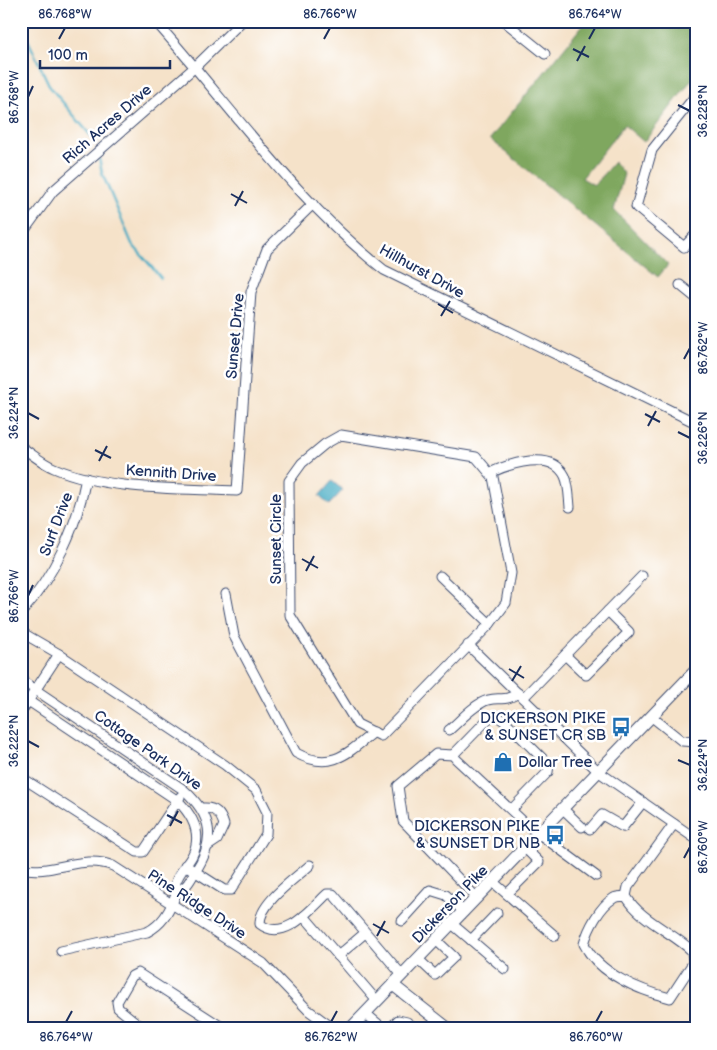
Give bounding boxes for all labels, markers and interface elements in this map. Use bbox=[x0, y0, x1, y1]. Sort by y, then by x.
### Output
text: 86.768°W bbox=[38, 7, 92, 22]
text: 86.766°W bbox=[303, 7, 357, 22]
text: 86.764°W bbox=[568, 7, 622, 22]
scale bar bbox=[40, 38, 170, 70]
text: 100 m bbox=[48, 46, 88, 65]
text: 86.768°W bbox=[7, 70, 22, 124]
street label: Rich Acres Drive bbox=[59, 80, 156, 168]
text: 36.228°N bbox=[696, 85, 711, 137]
street label: Hillhurst Drive bbox=[376, 240, 468, 303]
street label: Sunset Drive bbox=[222, 292, 249, 380]
text: 86.762°W bbox=[696, 321, 711, 375]
text: 36.224°N bbox=[7, 387, 22, 439]
text: 36.226°N bbox=[696, 412, 711, 464]
street label: Kennith Drive bbox=[125, 461, 217, 486]
street label: Surf Drive bbox=[36, 489, 77, 559]
street label: Sunset Circle bbox=[267, 494, 286, 584]
text: 86.766°W bbox=[7, 569, 22, 623]
street label: Cottage Park Drive bbox=[90, 706, 205, 795]
place label: DICKERSON PIKE & SUNSET CR SB bbox=[480, 709, 606, 745]
text: 36.222°N bbox=[7, 715, 22, 767]
bus stop icon: DICKERSON PIKE & SUNSET CR SB bbox=[610, 716, 632, 738]
text: 36.224°N bbox=[696, 739, 711, 791]
shop icon: Dollar Tree bbox=[492, 751, 514, 773]
place label: Dollar Tree bbox=[518, 753, 593, 772]
place label: DICKERSON PIKE & SUNSET DR NB bbox=[414, 817, 540, 853]
text: 86.760°W bbox=[696, 820, 711, 874]
bus stop icon: DICKERSON PIKE & SUNSET DR NB bbox=[544, 824, 566, 846]
street label: Dickerson Pike bbox=[408, 861, 492, 947]
street label: Pine Ridge Drive bbox=[144, 865, 250, 943]
text: 86.764°W bbox=[39, 1030, 93, 1045]
text: 86.762°W bbox=[304, 1030, 358, 1045]
text: 86.760°W bbox=[569, 1030, 623, 1045]

